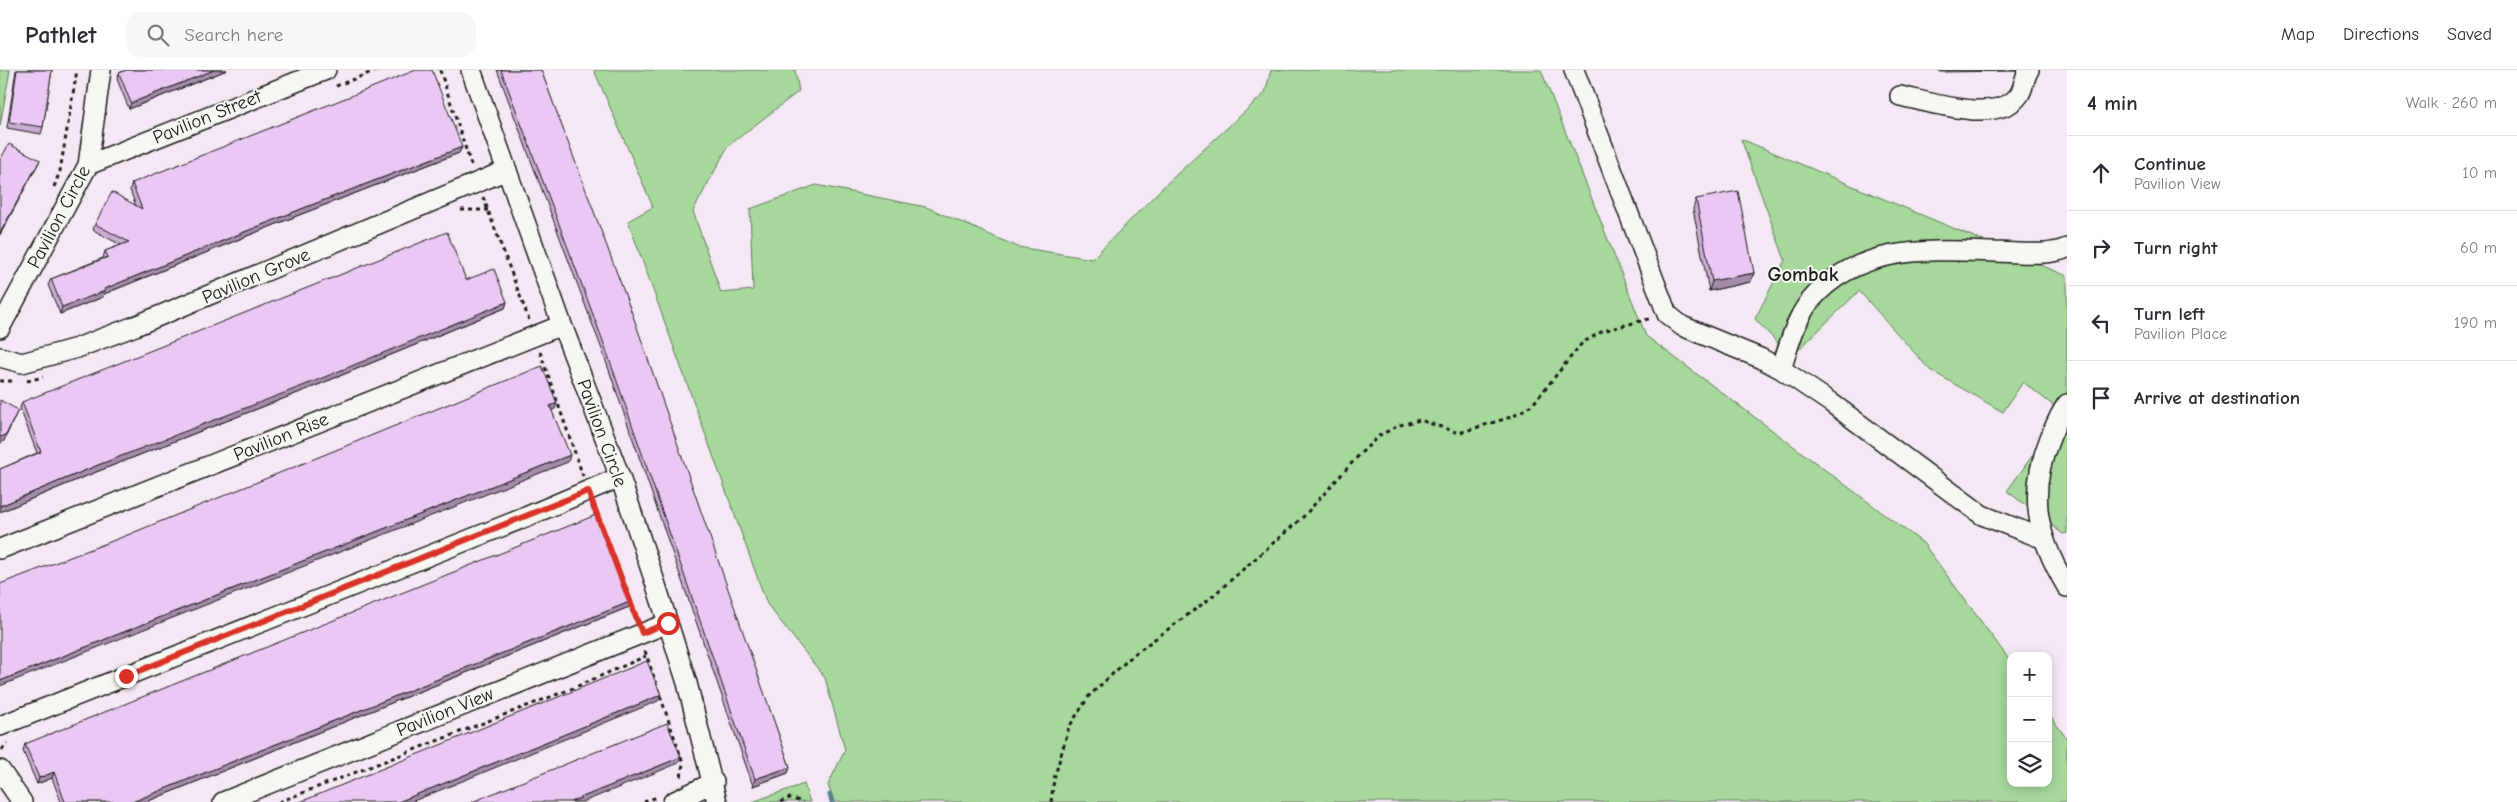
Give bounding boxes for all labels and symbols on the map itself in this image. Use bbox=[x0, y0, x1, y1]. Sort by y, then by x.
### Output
street label: Pavilion Street bbox=[150, 85, 265, 149]
street label: Pavilion Circle bbox=[23, 162, 95, 272]
street label: Pavilion Grove bbox=[199, 243, 313, 309]
district label: Gombak bbox=[1768, 263, 1839, 286]
street label: Pavilion Circle bbox=[572, 376, 632, 490]
street label: Pavilion Rise bbox=[230, 408, 332, 466]
route start bbox=[657, 612, 680, 635]
route end bbox=[115, 665, 138, 688]
street label: Pavilion View bbox=[393, 682, 497, 741]

